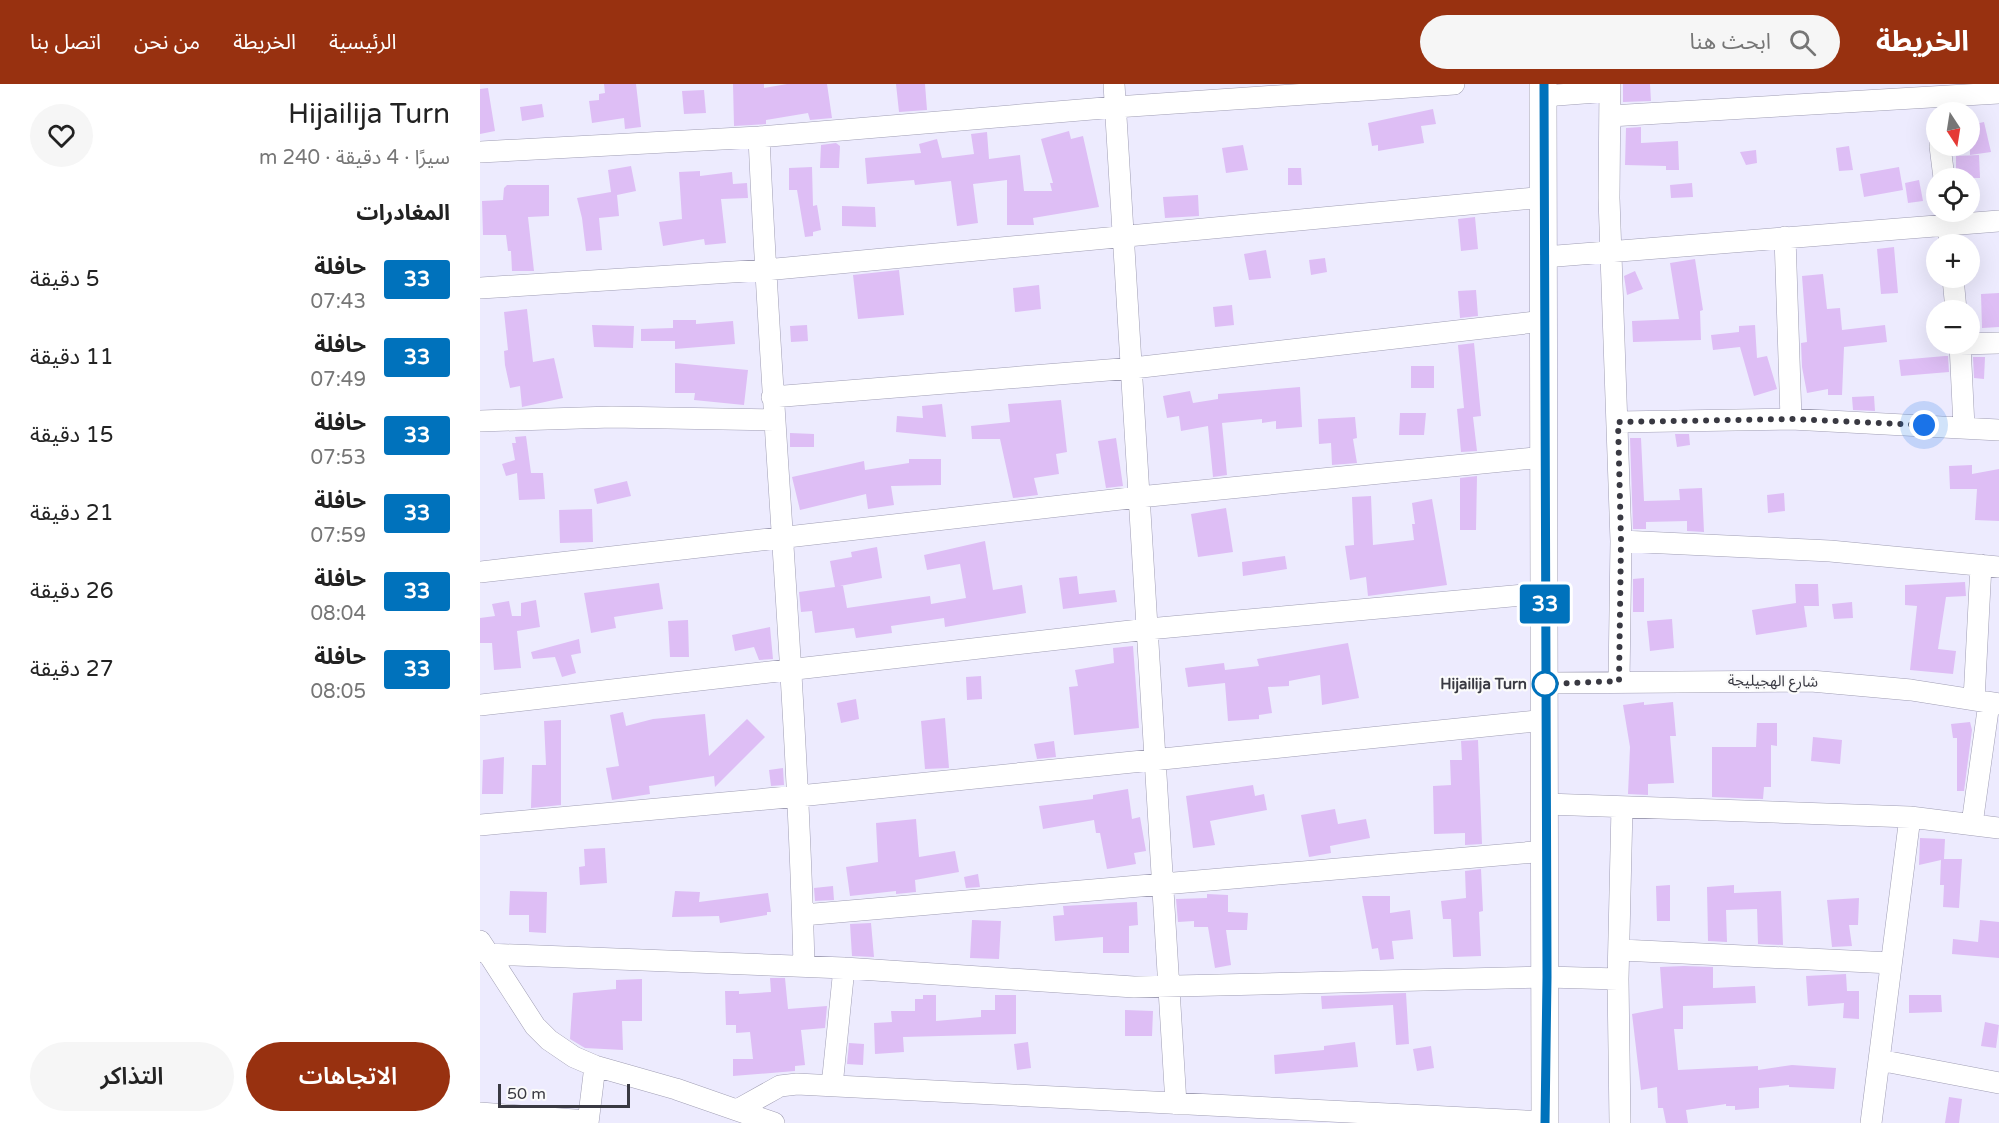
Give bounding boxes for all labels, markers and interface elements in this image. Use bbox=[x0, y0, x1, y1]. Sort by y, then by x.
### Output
search box bbox=[1420, 15, 1840, 69]
text: الخريطة bbox=[1876, 25, 1969, 59]
icon: search bbox=[1786, 26, 1819, 59]
text: ابحث هنا bbox=[1689, 29, 1771, 55]
text: اتصل بنا bbox=[30, 30, 101, 55]
text: من نحن bbox=[134, 30, 200, 55]
text: الخريطة bbox=[233, 30, 296, 55]
text: الرئيسية bbox=[329, 30, 397, 55]
text: Hijailija Turn bbox=[288, 97, 450, 131]
north arrow bbox=[1926, 102, 1980, 156]
map controls bbox=[1926, 102, 1980, 354]
button: heart bbox=[30, 104, 93, 167]
text: سيرًا · 4 دقيقة · 240 m bbox=[259, 146, 450, 170]
button: locate bbox=[1926, 168, 1980, 222]
text: المغادرات bbox=[356, 200, 450, 226]
button: + bbox=[1926, 234, 1980, 288]
text: حافلة bbox=[314, 254, 366, 280]
text: 5 دقيقة bbox=[30, 266, 100, 292]
text: 33 bbox=[404, 267, 430, 292]
text: 07:43 bbox=[311, 290, 366, 314]
button: − bbox=[1926, 300, 1980, 354]
text: حافلة bbox=[314, 332, 366, 358]
text: 11 دقيقة bbox=[30, 344, 113, 370]
text: 33 bbox=[404, 345, 430, 370]
text: 07:49 bbox=[311, 368, 366, 392]
text: حافلة bbox=[314, 410, 366, 436]
your location bbox=[1909, 410, 1939, 440]
text: 15 دقيقة bbox=[30, 422, 113, 448]
text: 33 bbox=[404, 423, 430, 448]
text: 07:53 bbox=[311, 446, 366, 470]
text: حافلة bbox=[314, 488, 366, 514]
text: 21 دقيقة bbox=[30, 500, 113, 526]
text: 33 bbox=[404, 501, 430, 526]
text: 07:59 bbox=[311, 524, 366, 548]
text: حافلة bbox=[314, 566, 366, 592]
text: 26 دقيقة bbox=[30, 578, 113, 604]
text: 33 bbox=[404, 579, 430, 604]
line badge: 33 bbox=[1518, 584, 1572, 624]
text: 33 bbox=[1532, 592, 1558, 617]
text: 08:04 bbox=[311, 602, 366, 626]
text: حافلة bbox=[314, 644, 366, 670]
text: 27 دقيقة bbox=[30, 656, 113, 682]
text: 33 bbox=[404, 657, 430, 682]
marker: Hijailija Turn bbox=[1532, 671, 1558, 697]
street label: شارع الهجيليجة bbox=[1728, 671, 1819, 694]
place label: Hijailija Turn bbox=[1440, 675, 1527, 694]
text: 08:05 bbox=[311, 680, 366, 704]
button: التذاكر bbox=[30, 1042, 234, 1111]
button: الاتجاهات bbox=[246, 1042, 450, 1111]
scale bar bbox=[498, 1081, 630, 1108]
text: 50 m bbox=[507, 1084, 546, 1104]

